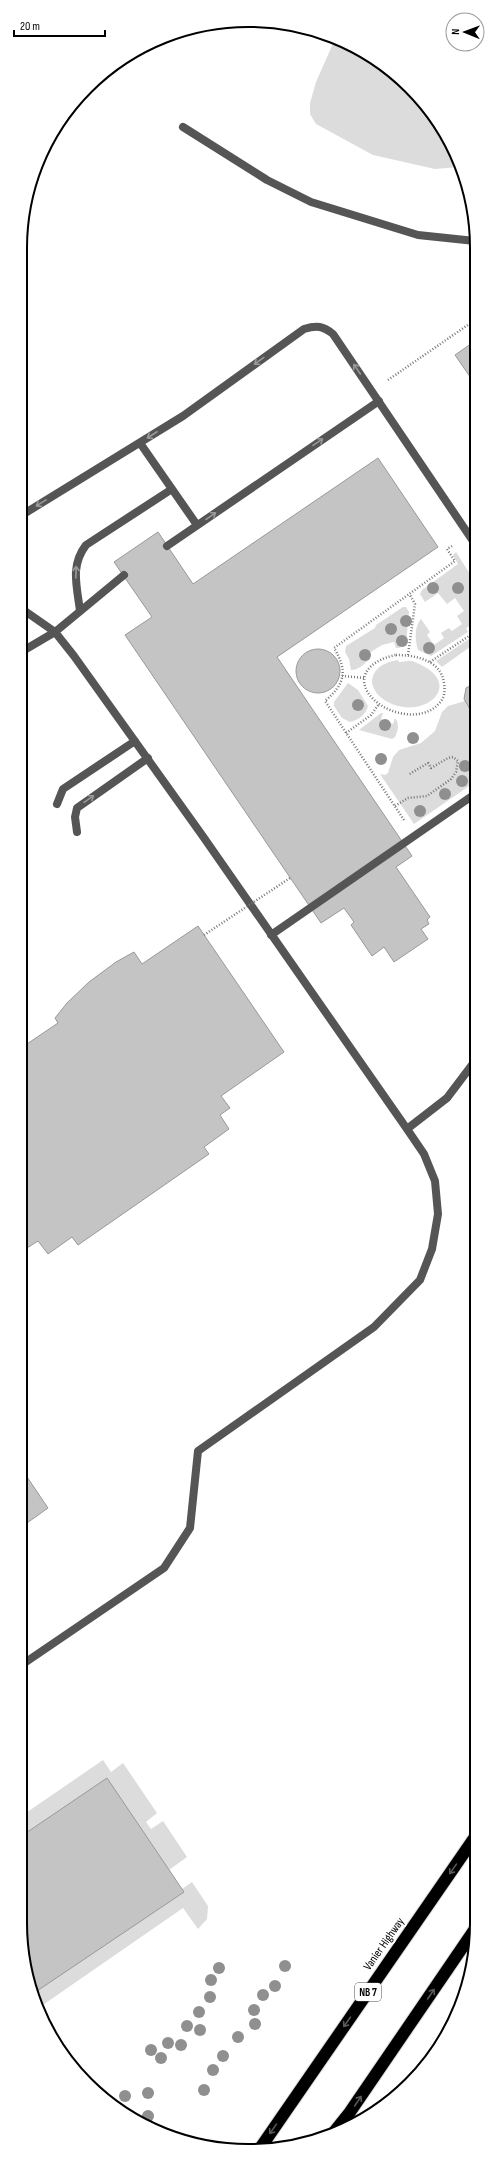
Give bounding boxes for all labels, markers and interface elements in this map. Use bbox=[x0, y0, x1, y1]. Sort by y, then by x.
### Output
scale bar bbox=[14, 12, 105, 38]
north arrow bbox=[445, 12, 485, 52]
text: 20 m bbox=[20, 19, 40, 34]
text: N bbox=[449, 29, 462, 35]
one-way arrow bbox=[253, 357, 264, 365]
one-way arrow bbox=[353, 364, 361, 375]
one-way arrow bbox=[147, 431, 158, 439]
one-way arrow bbox=[312, 438, 323, 446]
one-way arrow bbox=[36, 499, 47, 507]
one-way arrow bbox=[205, 512, 216, 520]
one-way arrow bbox=[73, 566, 80, 579]
one-way arrow bbox=[83, 795, 94, 803]
one-way arrow bbox=[449, 1863, 457, 1874]
street label: Vanier Highway bbox=[360, 1914, 408, 1973]
road number: NB 7 bbox=[355, 1983, 381, 2001]
one-way arrow bbox=[427, 1988, 435, 1999]
one-way arrow bbox=[343, 2016, 351, 2027]
one-way arrow bbox=[354, 2096, 362, 2107]
one-way arrow bbox=[269, 2123, 277, 2134]

